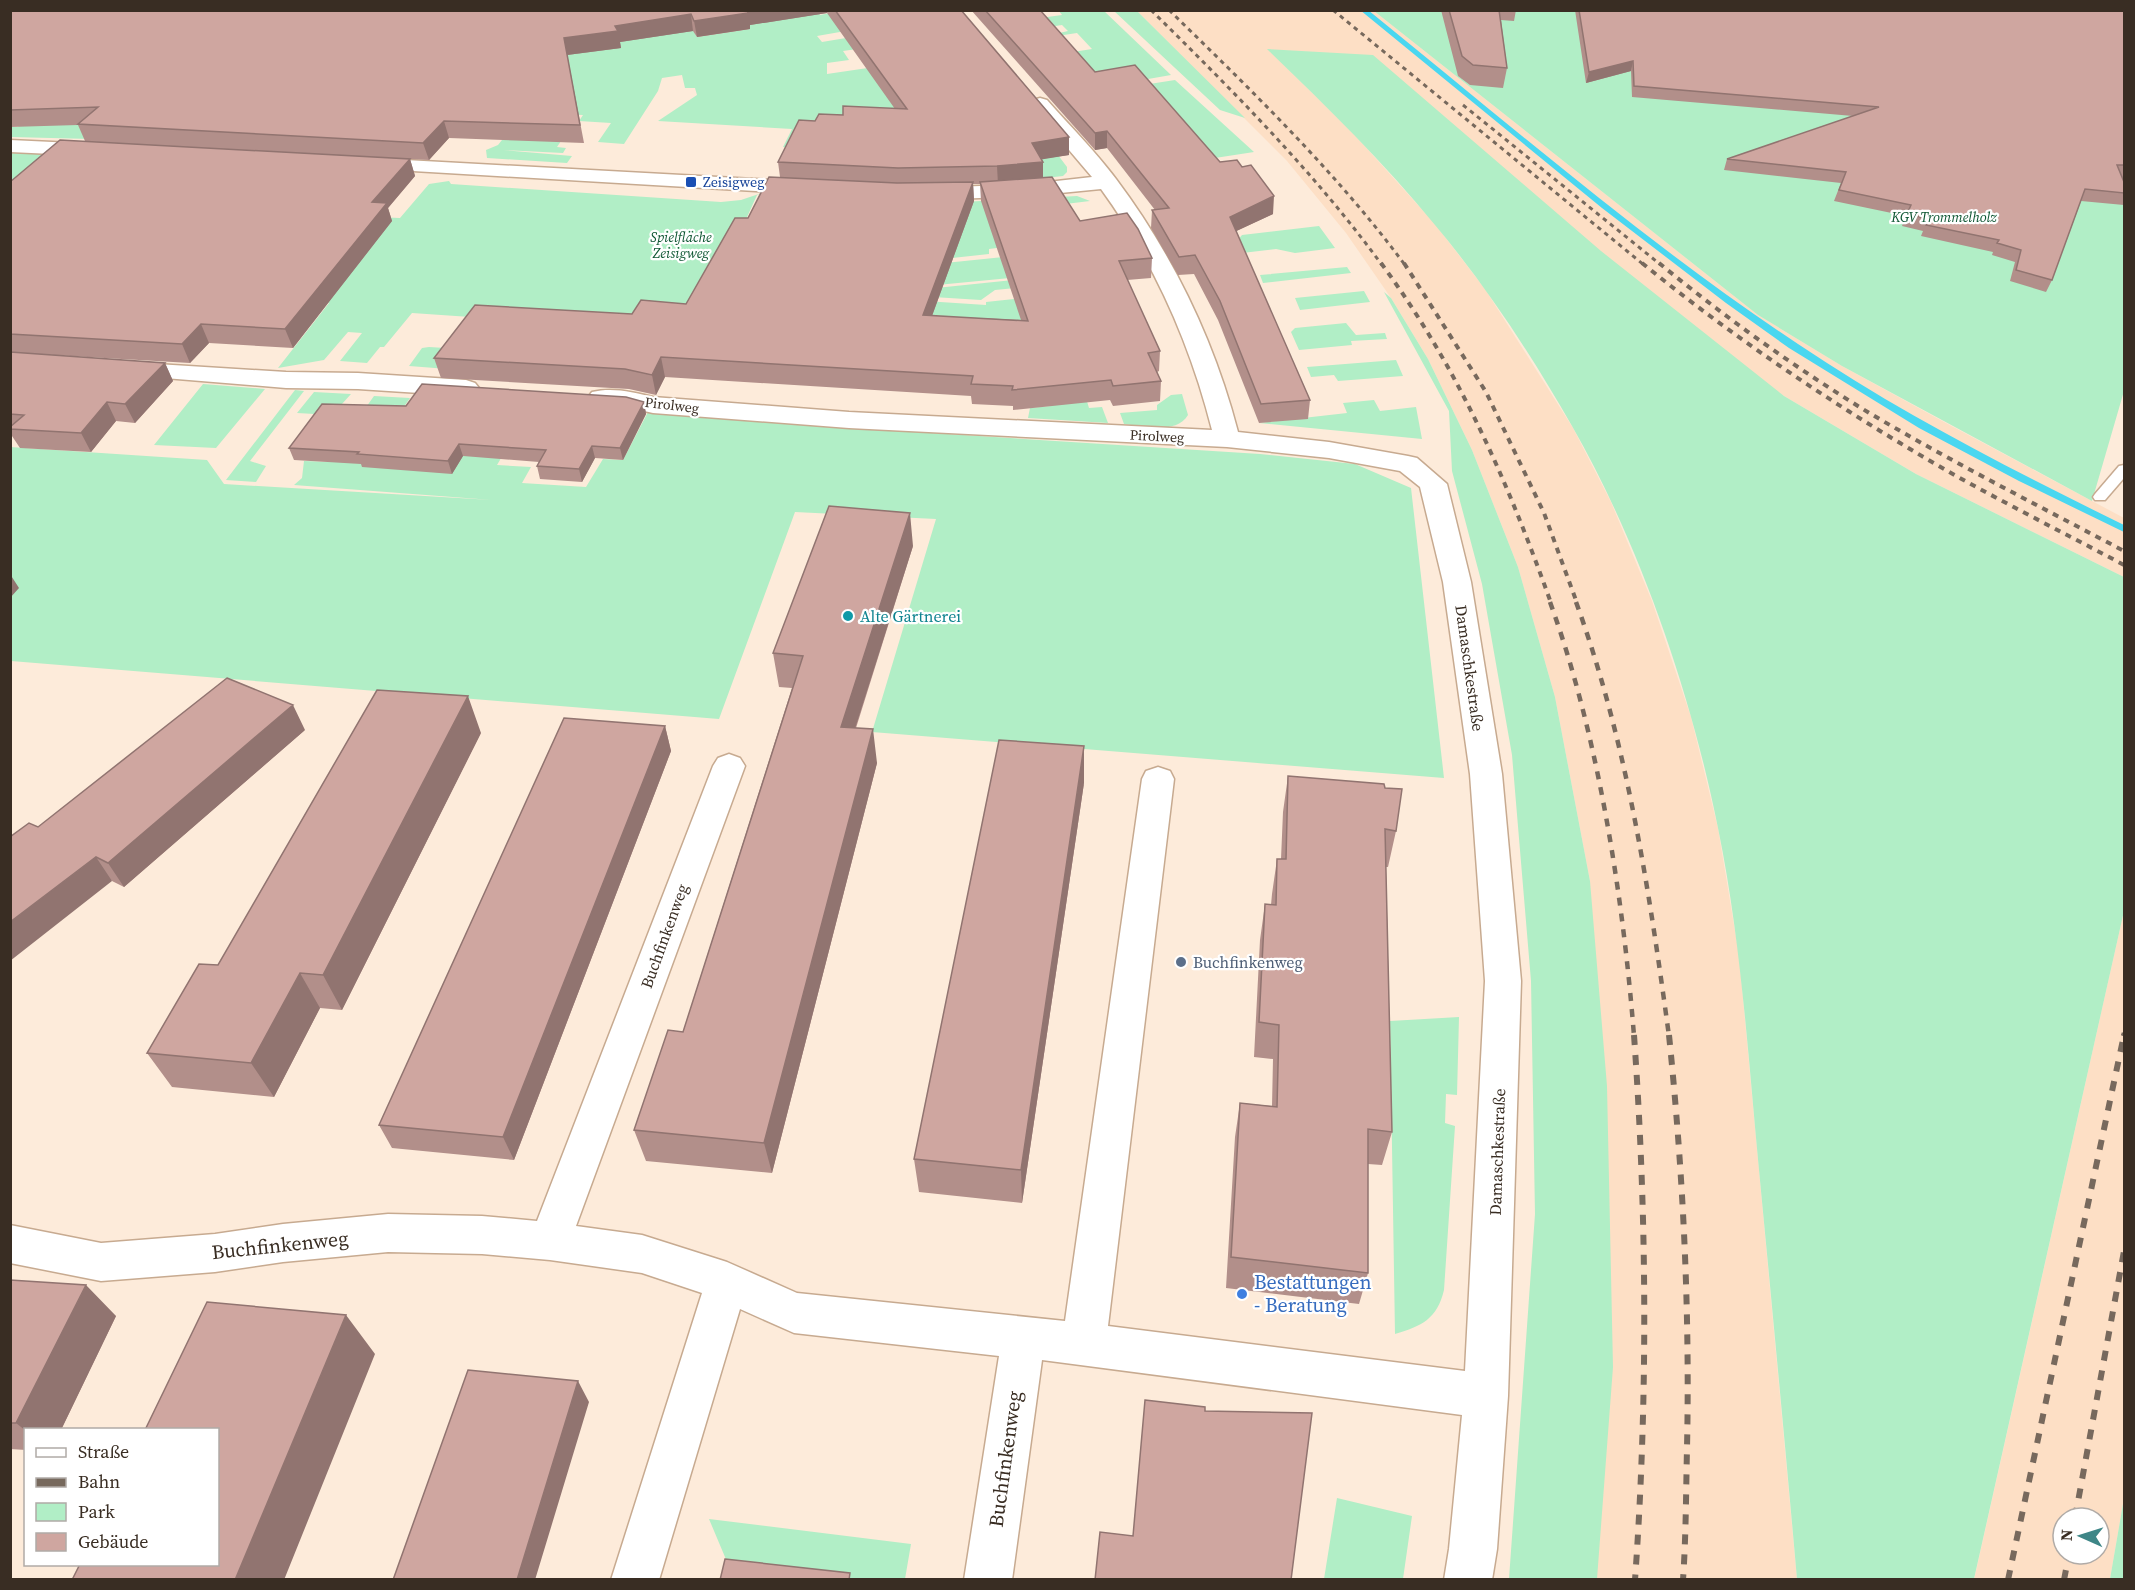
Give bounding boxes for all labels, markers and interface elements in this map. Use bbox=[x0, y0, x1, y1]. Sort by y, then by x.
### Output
place label: Zeisigweg bbox=[703, 172, 764, 192]
marker: Zeisigweg bbox=[684, 175, 698, 189]
park label: KGV Trommelholz bbox=[1890, 207, 1997, 227]
park label: Spielfläche Zeisigweg bbox=[650, 227, 712, 263]
street label: Pirolweg bbox=[644, 392, 700, 418]
street label: Pirolweg bbox=[1129, 425, 1185, 447]
street label: Damaschkestraße bbox=[1450, 603, 1490, 733]
place label: Alte Gärtnerei bbox=[860, 605, 961, 627]
marker: Alte Gärtnerei bbox=[841, 609, 855, 623]
street label: Buchfinkenweg bbox=[635, 881, 693, 991]
place label: Buchfinkenweg bbox=[1193, 951, 1303, 973]
marker: Buchfinkenweg bbox=[1174, 955, 1188, 969]
street label: Damaschkestraße bbox=[1484, 1088, 1510, 1216]
street label: Buchfinkenweg bbox=[210, 1224, 350, 1266]
place label: Bestattungen - Beratung bbox=[1254, 1268, 1372, 1319]
marker: Bestattungen - Beratung bbox=[1235, 1287, 1249, 1301]
street label: Buchfinkenweg bbox=[982, 1389, 1028, 1529]
legend bbox=[24, 1428, 219, 1566]
text: Straße bbox=[78, 1439, 129, 1464]
text: Bahn bbox=[78, 1469, 120, 1494]
text: Park bbox=[78, 1499, 115, 1524]
north arrow bbox=[2051, 1506, 2111, 1566]
text: N bbox=[2055, 1528, 2077, 1542]
text: Gebäude bbox=[78, 1529, 149, 1554]

